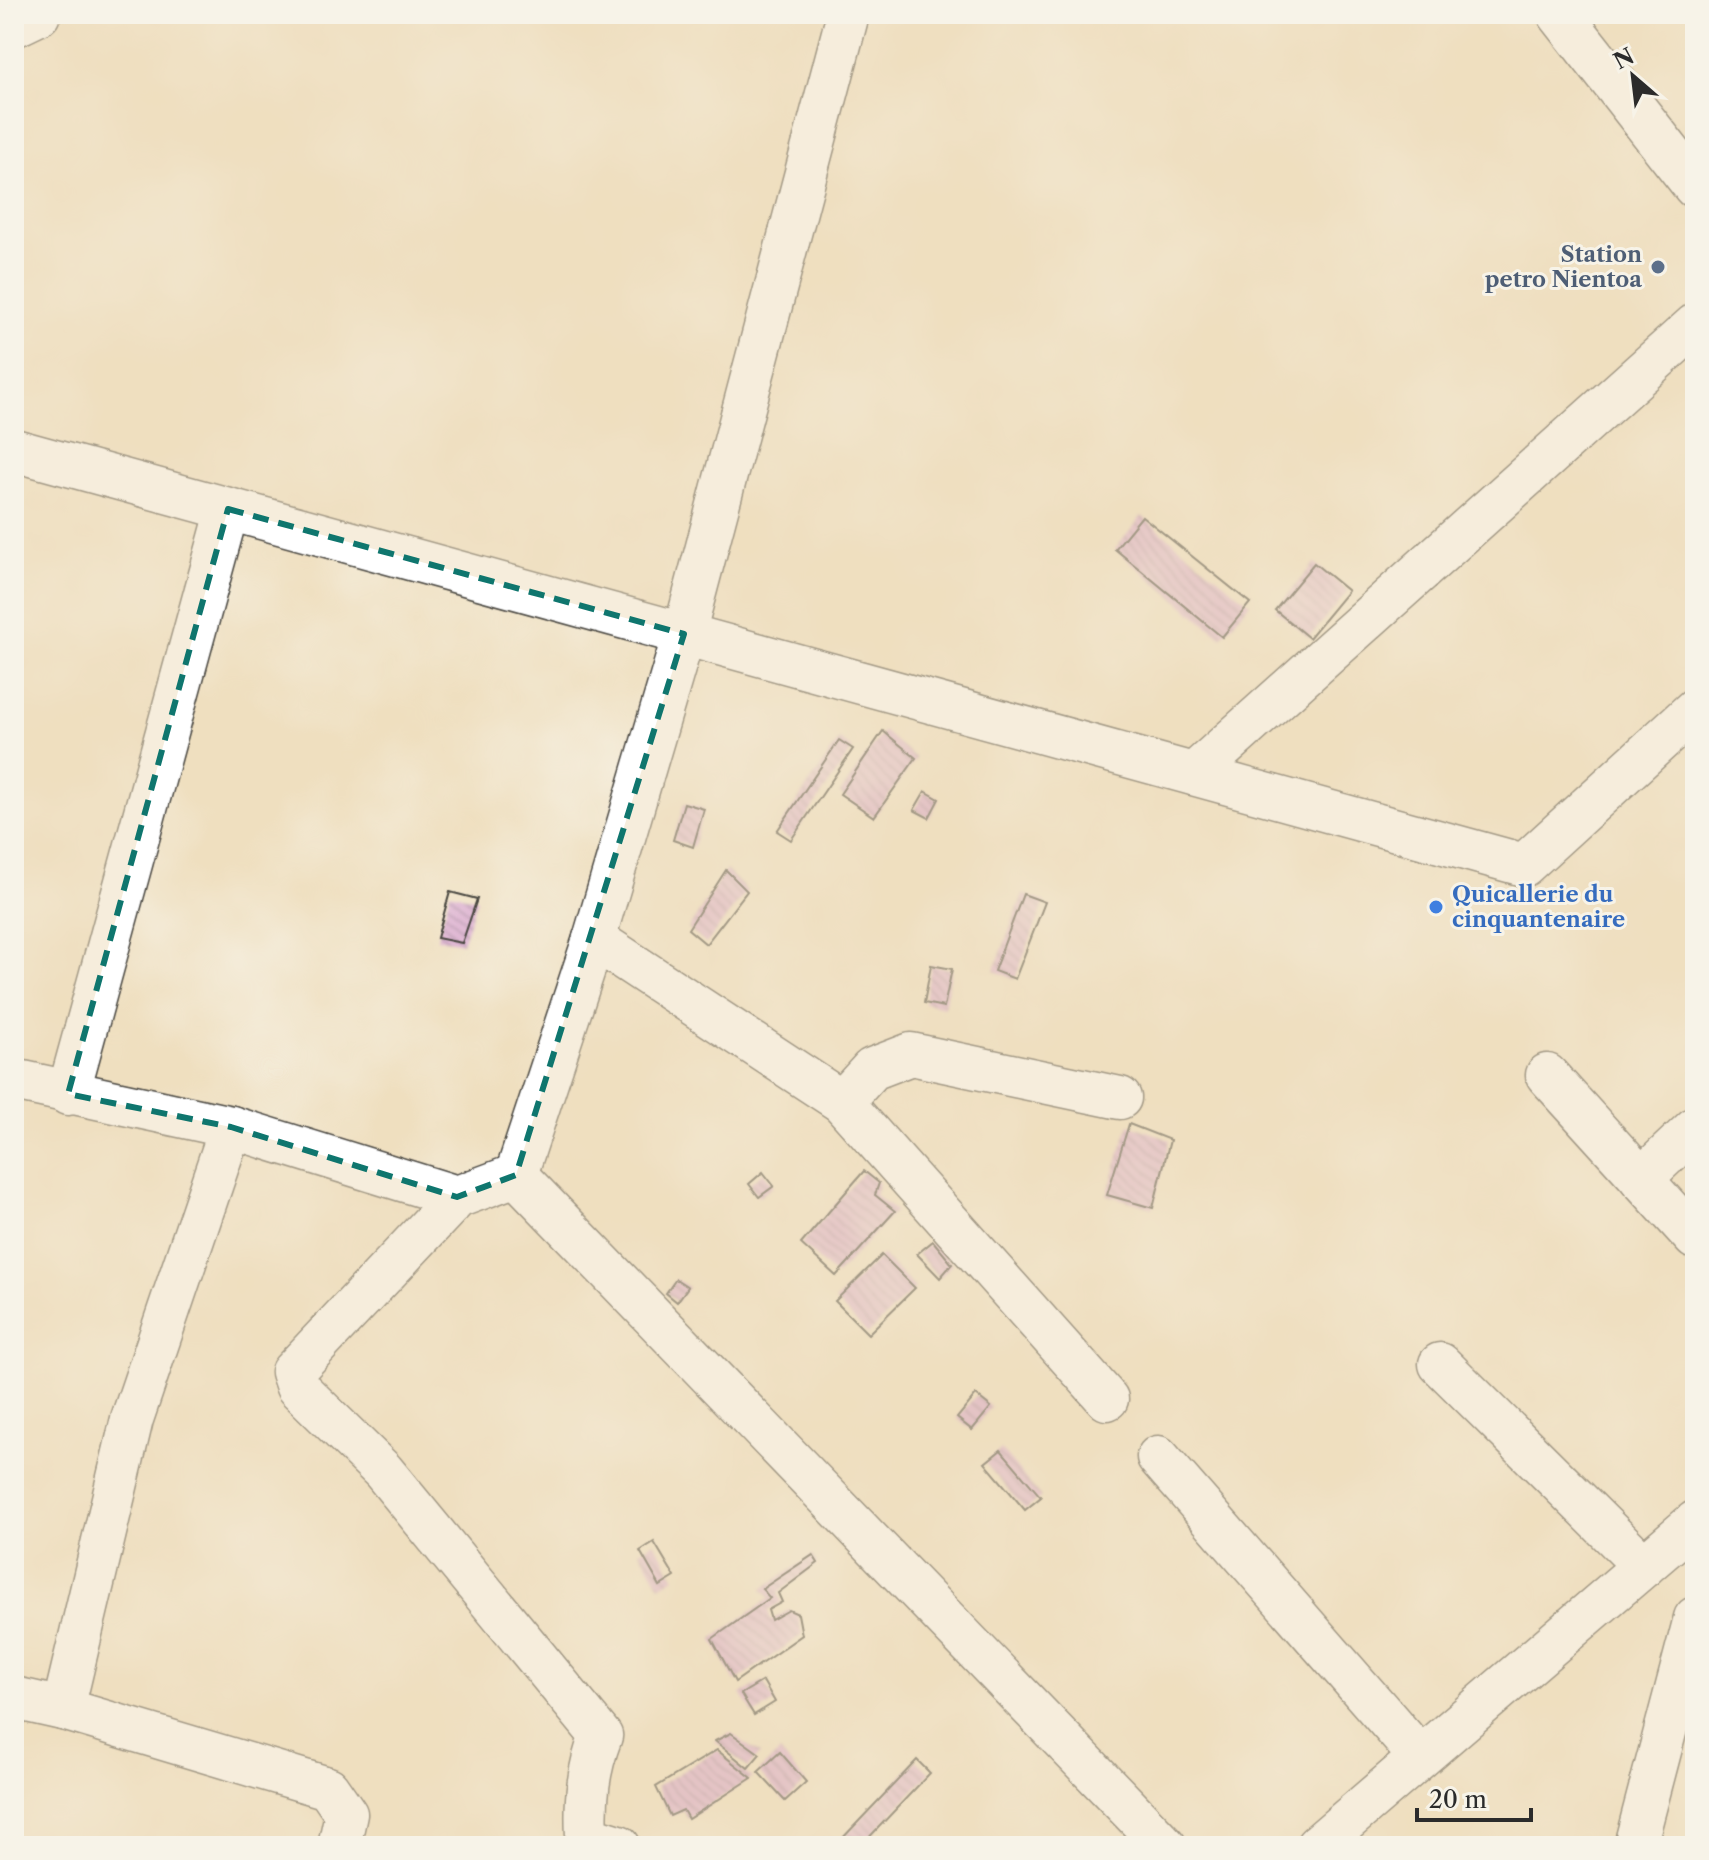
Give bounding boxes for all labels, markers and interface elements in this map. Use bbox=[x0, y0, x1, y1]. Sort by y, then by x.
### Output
north arrow bbox=[1593, 36, 1673, 116]
text: N bbox=[1609, 42, 1639, 75]
place label: Station petro Nientoa bbox=[1485, 241, 1642, 293]
marker: Station petro Nientoa bbox=[1649, 258, 1667, 276]
place label: Quicallerie du cinquantenaire bbox=[1452, 881, 1625, 933]
marker: Quicallerie du cinquantenaire bbox=[1427, 898, 1445, 916]
scale bar bbox=[1417, 1772, 1531, 1822]
text: 20 m bbox=[1429, 1785, 1487, 1814]

